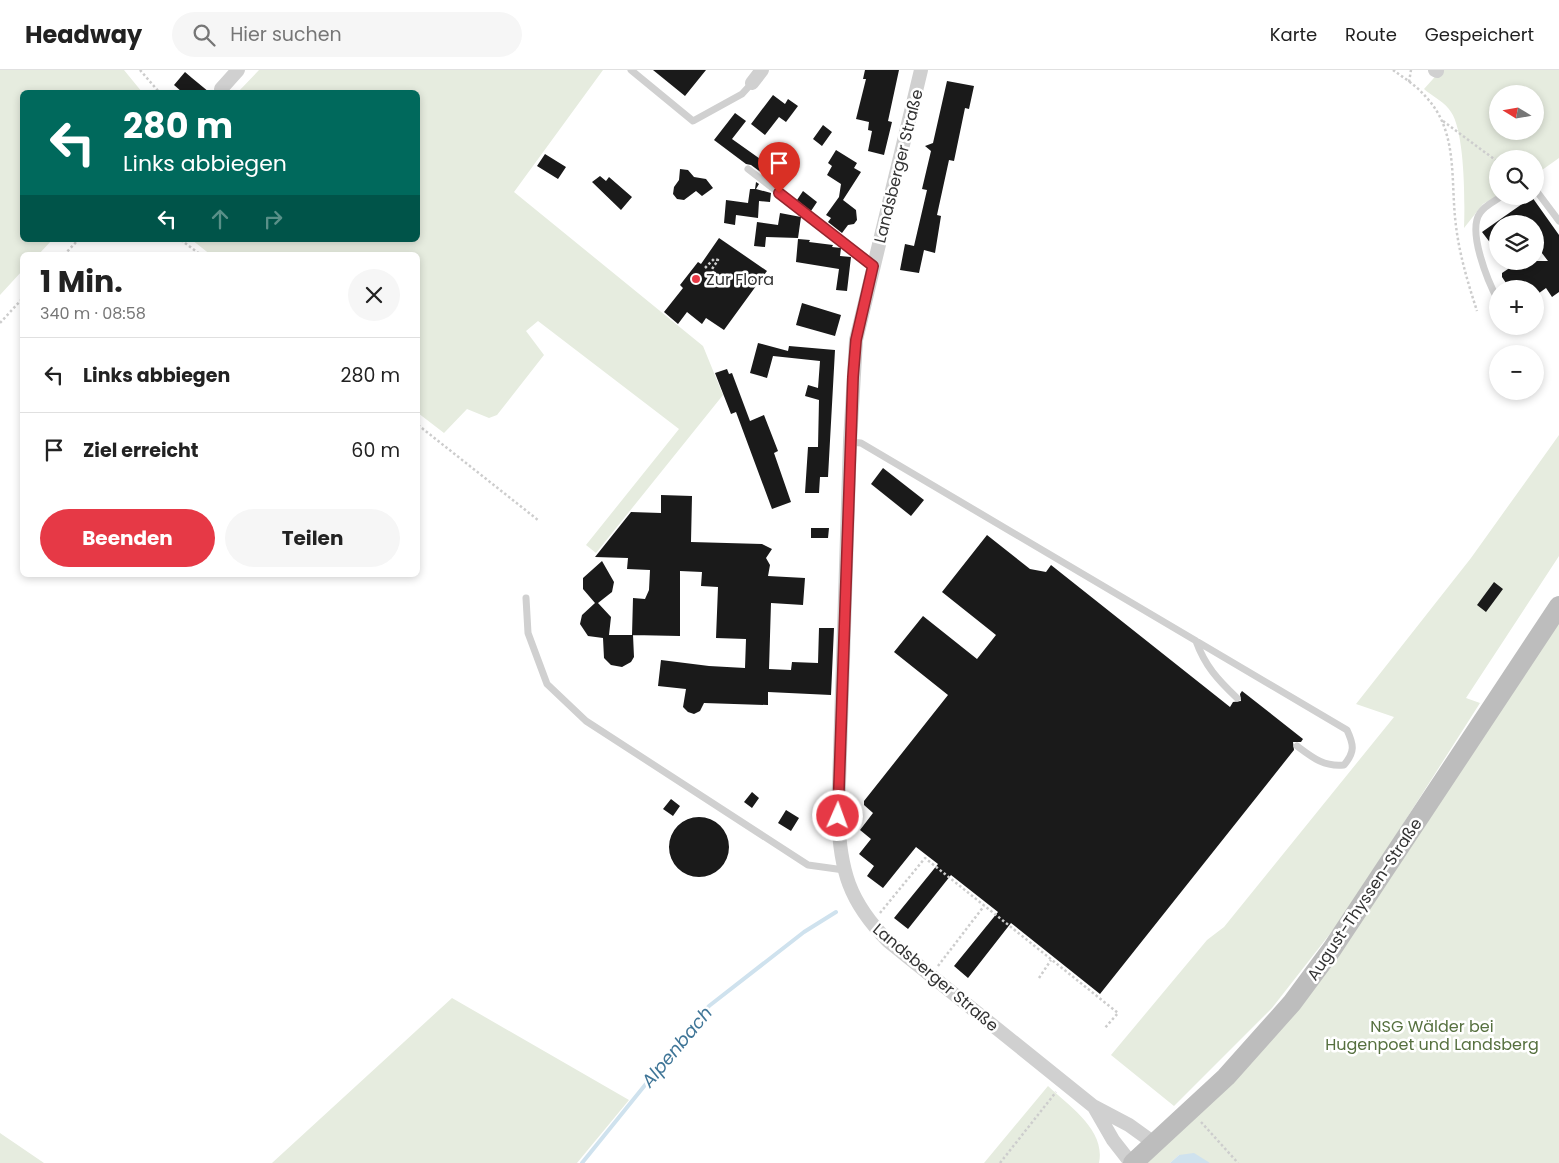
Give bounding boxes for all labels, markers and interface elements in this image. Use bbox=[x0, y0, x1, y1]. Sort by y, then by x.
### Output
search box bbox=[172, 12, 522, 57]
text: Headway bbox=[25, 18, 142, 51]
icon: search bbox=[190, 21, 218, 49]
text: Hier suchen bbox=[230, 21, 342, 48]
text: Karte bbox=[1270, 22, 1317, 47]
text: Route bbox=[1345, 22, 1397, 47]
text: Gespeichert bbox=[1425, 22, 1534, 47]
north arrow bbox=[1489, 85, 1544, 140]
map controls bbox=[1489, 85, 1544, 400]
street label: Landsberger Straße bbox=[868, 87, 929, 245]
text: 280 m bbox=[123, 101, 233, 150]
icon: left bbox=[40, 110, 105, 175]
pin bbox=[758, 142, 800, 193]
text: Links abbiegen bbox=[123, 148, 287, 179]
icon: arrive bbox=[765, 149, 793, 177]
button: search bbox=[1489, 150, 1544, 205]
icon: left bbox=[153, 205, 181, 233]
icon: ahead bbox=[206, 205, 234, 233]
icon: right bbox=[259, 205, 287, 233]
button: layers bbox=[1489, 215, 1544, 270]
text: 1 Min. bbox=[40, 260, 123, 303]
place label: Zur Flora bbox=[706, 268, 774, 291]
button: close bbox=[348, 269, 400, 321]
marker: Zur Flora bbox=[690, 273, 702, 285]
button: + bbox=[1489, 280, 1544, 335]
text: 340 m · 08:58 bbox=[40, 302, 146, 325]
button: − bbox=[1489, 345, 1544, 400]
icon: left bbox=[40, 361, 68, 389]
text: Links abbiegen bbox=[83, 362, 230, 389]
text: 280 m bbox=[341, 362, 400, 389]
icon: arrive bbox=[40, 436, 68, 464]
text: Ziel erreicht bbox=[83, 437, 199, 464]
text: 60 m bbox=[351, 437, 400, 464]
button: Beenden bbox=[40, 509, 215, 567]
button: Teilen bbox=[225, 509, 400, 567]
position arrow bbox=[811, 789, 863, 841]
street label: August-Thyssen-Straße bbox=[1301, 813, 1428, 985]
street label: Landsberger Straße bbox=[868, 918, 1004, 1037]
water label: Alpenbach bbox=[635, 1001, 718, 1093]
park label: NSG Wälder bei Hugenpoet und Landsberg bbox=[1325, 1015, 1539, 1056]

